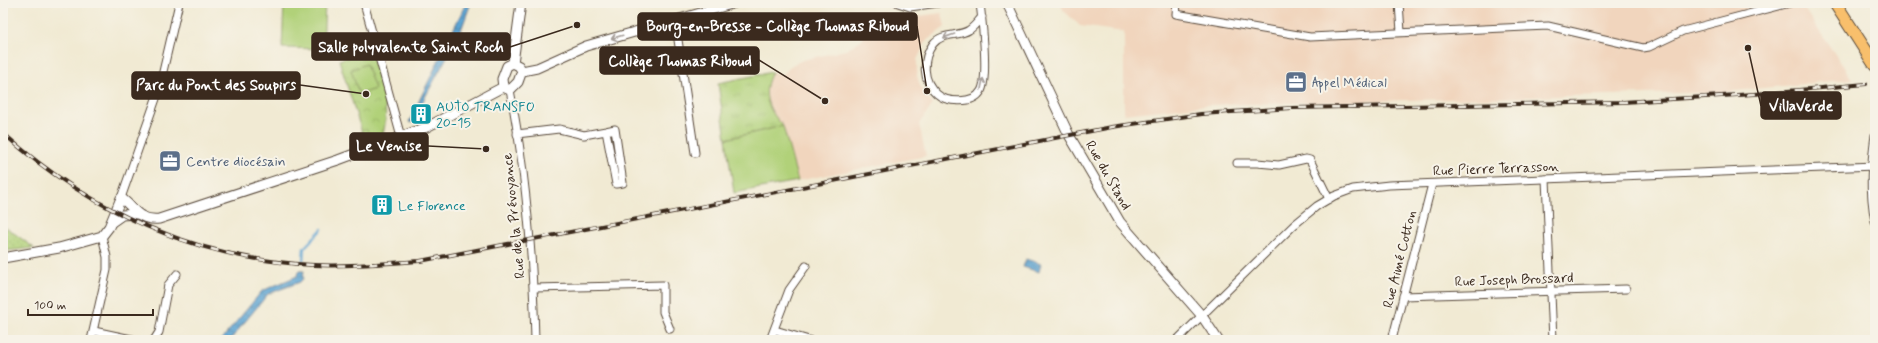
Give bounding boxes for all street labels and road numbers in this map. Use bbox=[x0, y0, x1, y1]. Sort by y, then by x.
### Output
street label: Rue du Stand bbox=[1081, 138, 1135, 213]
street label: Rue de la Prévoyance bbox=[498, 152, 530, 280]
street label: Rue Pierre Terrasson bbox=[1433, 158, 1559, 180]
street label: Rue Aimé Cotton bbox=[1379, 209, 1421, 310]
street label: Rue Joseph Brossard bbox=[1454, 269, 1574, 291]

